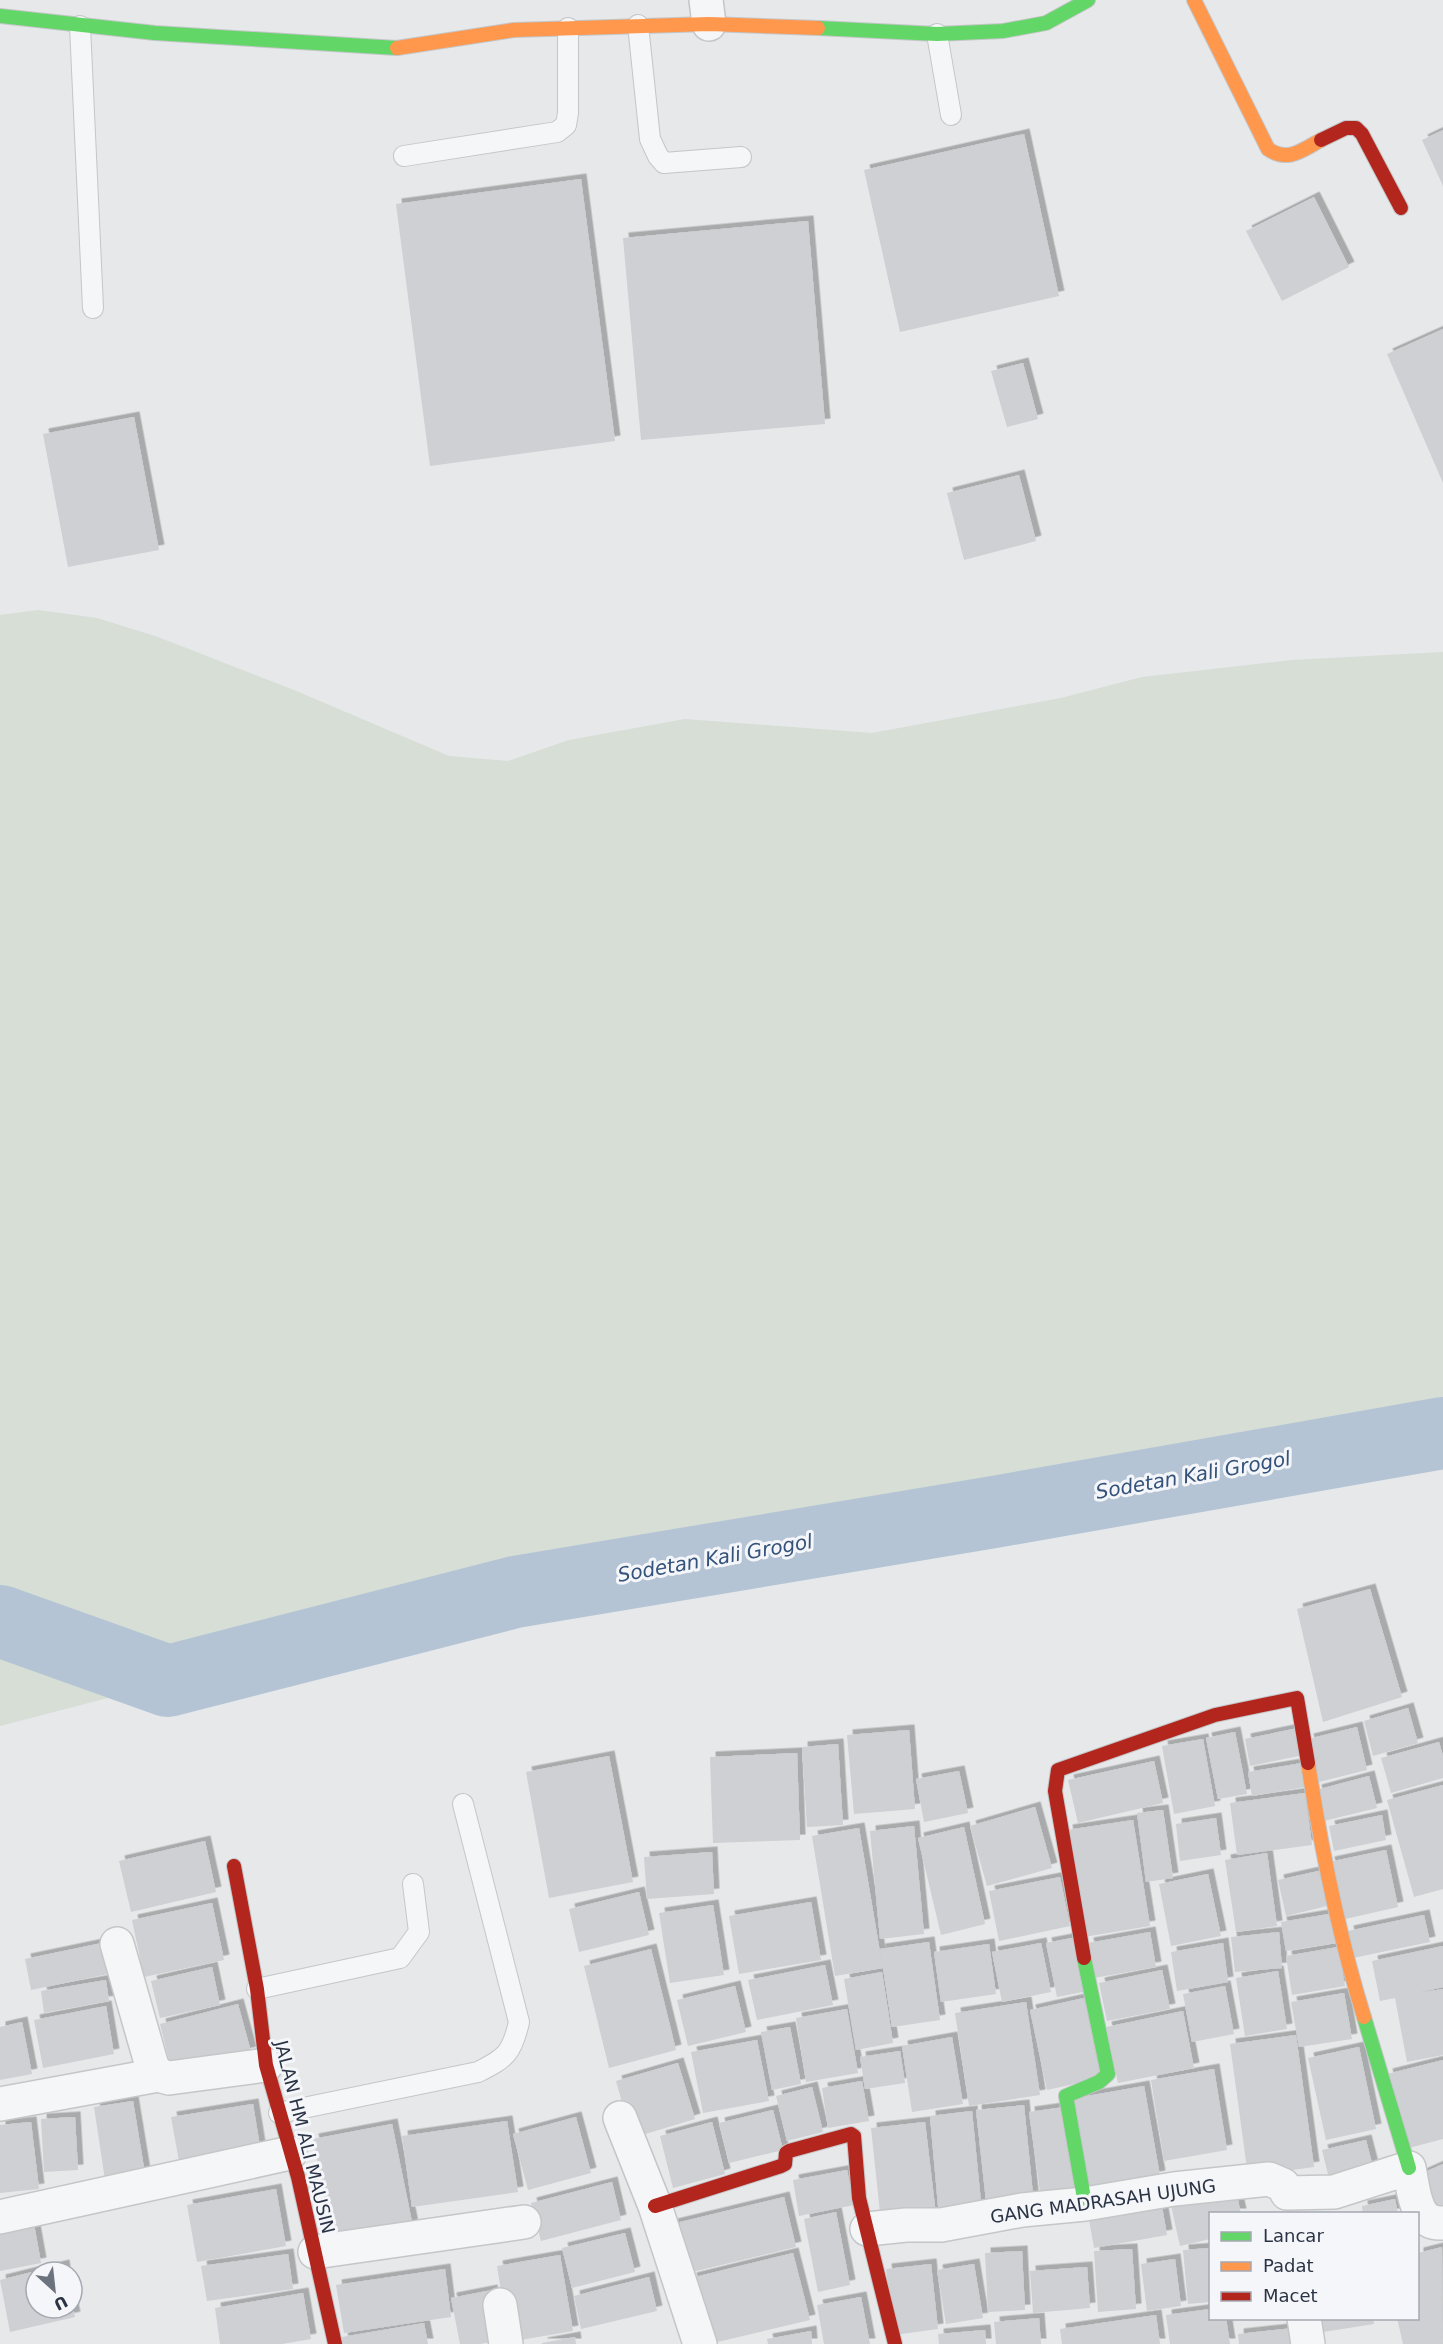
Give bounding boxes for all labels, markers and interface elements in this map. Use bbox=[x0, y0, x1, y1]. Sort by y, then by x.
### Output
water label: Sodetan Kali Grogol bbox=[1094, 1446, 1293, 1504]
water label: Sodetan Kali Grogol bbox=[616, 1529, 815, 1587]
street label: JALAN HM ALI MAUSIN bbox=[271, 2037, 339, 2236]
street label: GANG MADRASAH UJUNG bbox=[989, 2175, 1217, 2227]
legend bbox=[1209, 2212, 1419, 2320]
text: Lancar bbox=[1263, 2225, 1324, 2246]
text: Padat bbox=[1263, 2255, 1314, 2276]
north arrow bbox=[24, 2260, 84, 2320]
text: Macet bbox=[1263, 2285, 1318, 2306]
text: U bbox=[50, 2292, 71, 2314]

